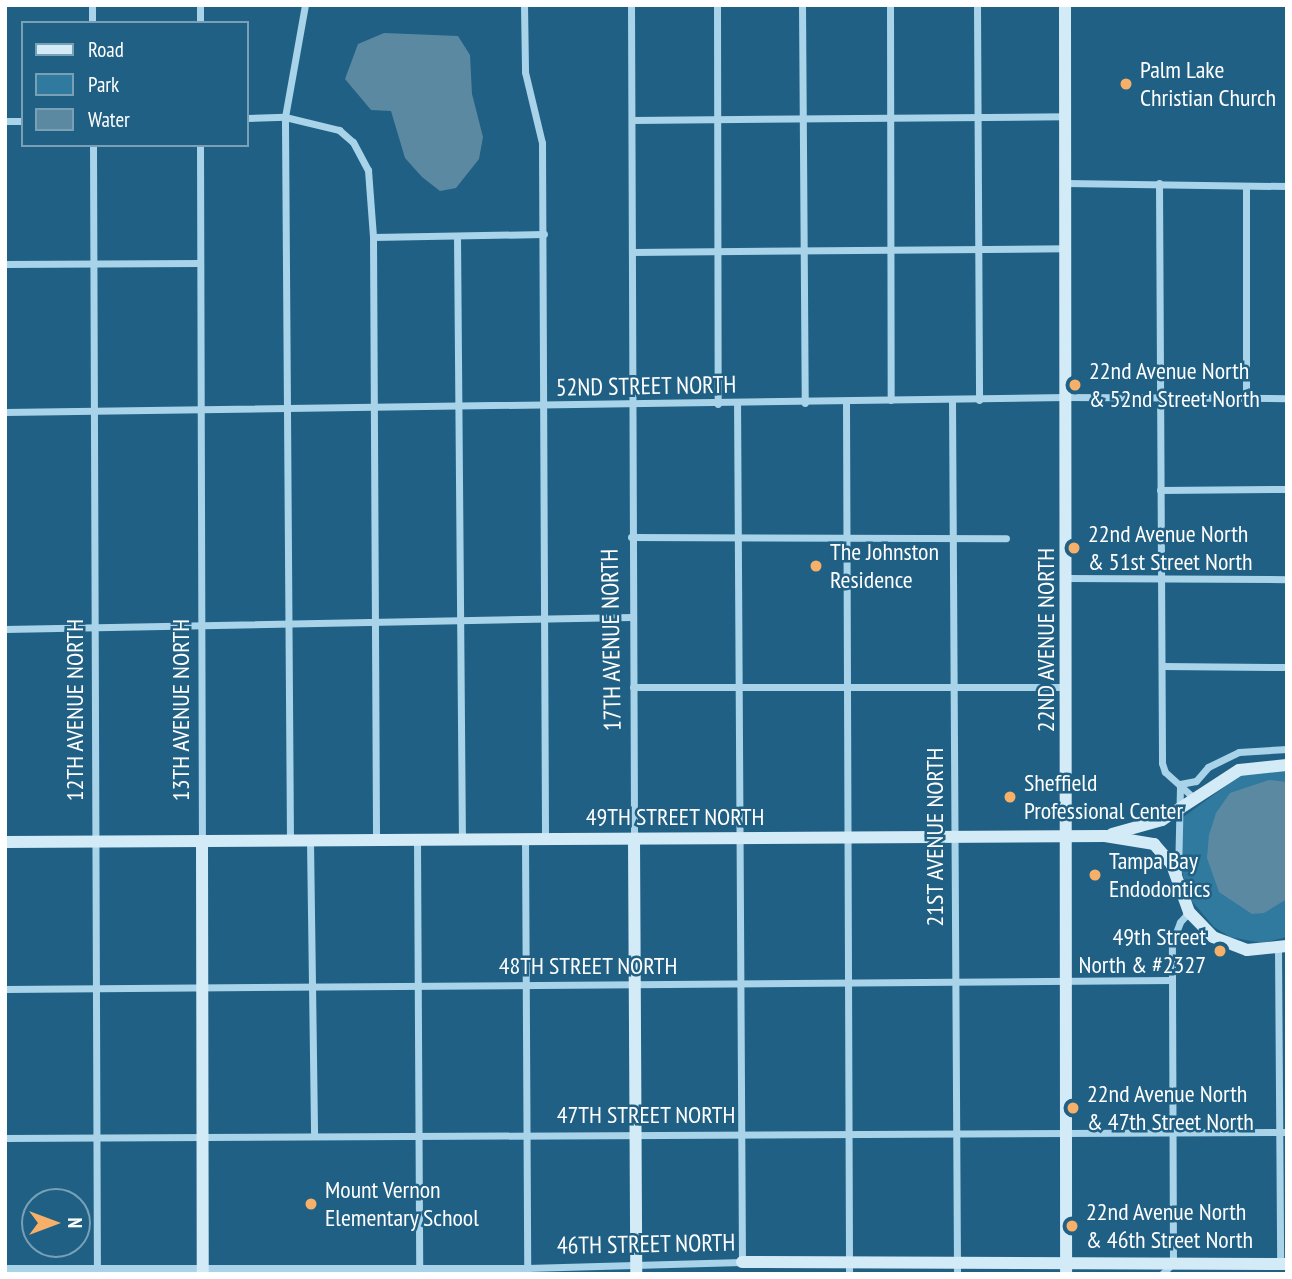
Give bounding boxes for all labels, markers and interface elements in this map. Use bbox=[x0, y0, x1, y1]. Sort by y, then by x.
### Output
legend bbox=[21, 21, 248, 147]
text: Road bbox=[88, 36, 124, 63]
place label: Palm Lake Christian Church bbox=[1140, 56, 1276, 112]
text: Park bbox=[88, 71, 119, 98]
marker: Palm Lake Christian Church bbox=[1118, 76, 1134, 92]
text: Water bbox=[88, 106, 130, 133]
place label: 22nd Avenue North & 52nd Street North bbox=[1089, 357, 1260, 413]
street label: 52ND STREET NORTH bbox=[555, 370, 737, 402]
marker: 22nd Avenue North & 52nd Street North bbox=[1067, 377, 1083, 393]
place label: 22nd Avenue North & 51st Street North bbox=[1088, 520, 1253, 576]
place label: The Johnston Residence bbox=[830, 538, 939, 594]
marker: 22nd Avenue North & 51st Street North bbox=[1066, 540, 1082, 556]
street label: 17TH AVENUE NORTH bbox=[595, 548, 627, 732]
street label: 22ND AVENUE NORTH bbox=[1032, 548, 1060, 732]
marker: The Johnston Residence bbox=[808, 558, 824, 574]
street label: 12TH AVENUE NORTH bbox=[61, 619, 89, 801]
street label: 13TH AVENUE NORTH bbox=[167, 619, 195, 801]
street label: 21ST AVENUE NORTH bbox=[921, 747, 949, 927]
place label: Sheffield Professional Center bbox=[1024, 769, 1183, 825]
marker: Sheffield Professional Center bbox=[1002, 789, 1018, 805]
street label: 49TH STREET NORTH bbox=[585, 803, 765, 831]
place label: Tampa Bay Endodontics bbox=[1109, 847, 1210, 903]
marker: Tampa Bay Endodontics bbox=[1087, 867, 1103, 883]
place label: 49th Street North & #2327 bbox=[1078, 923, 1206, 979]
marker: 49th Street North & #2327 bbox=[1212, 943, 1228, 959]
street label: 48TH STREET NORTH bbox=[498, 952, 678, 980]
place label: 22nd Avenue North & 47th Street North bbox=[1087, 1080, 1254, 1136]
marker: 22nd Avenue North & 47th Street North bbox=[1065, 1100, 1081, 1116]
street label: 47TH STREET NORTH bbox=[556, 1101, 736, 1129]
place label: Mount Vernon Elementary School bbox=[325, 1176, 479, 1232]
north arrow bbox=[21, 1188, 91, 1258]
marker: Mount Vernon Elementary School bbox=[303, 1196, 319, 1212]
place label: 22nd Avenue North & 46th Street North bbox=[1086, 1198, 1253, 1254]
text: N bbox=[63, 1218, 87, 1228]
marker: 22nd Avenue North & 46th Street North bbox=[1064, 1218, 1080, 1234]
street label: 46TH STREET NORTH bbox=[556, 1228, 736, 1260]

